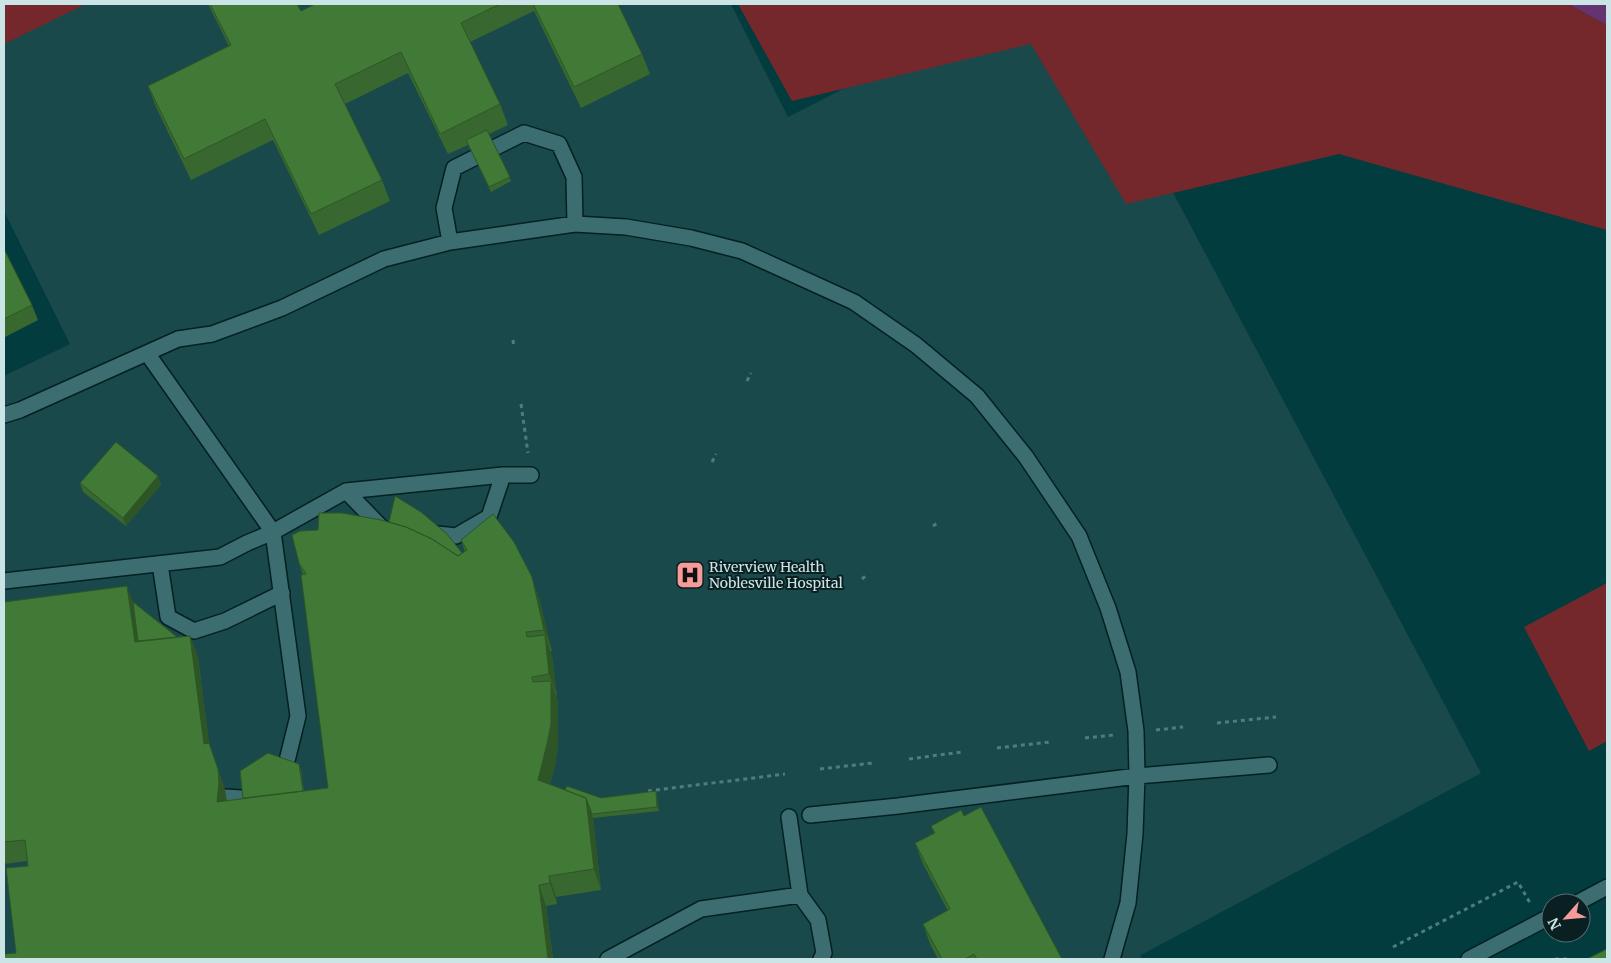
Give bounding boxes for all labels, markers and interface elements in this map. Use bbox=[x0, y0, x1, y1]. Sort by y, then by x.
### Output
place label: Riverview Health Noblesville Hospital bbox=[709, 558, 844, 592]
hospital icon: Riverview Health Noblesville Hospital bbox=[675, 560, 705, 590]
north arrow bbox=[1541, 893, 1591, 943]
text: N bbox=[1544, 915, 1565, 933]

